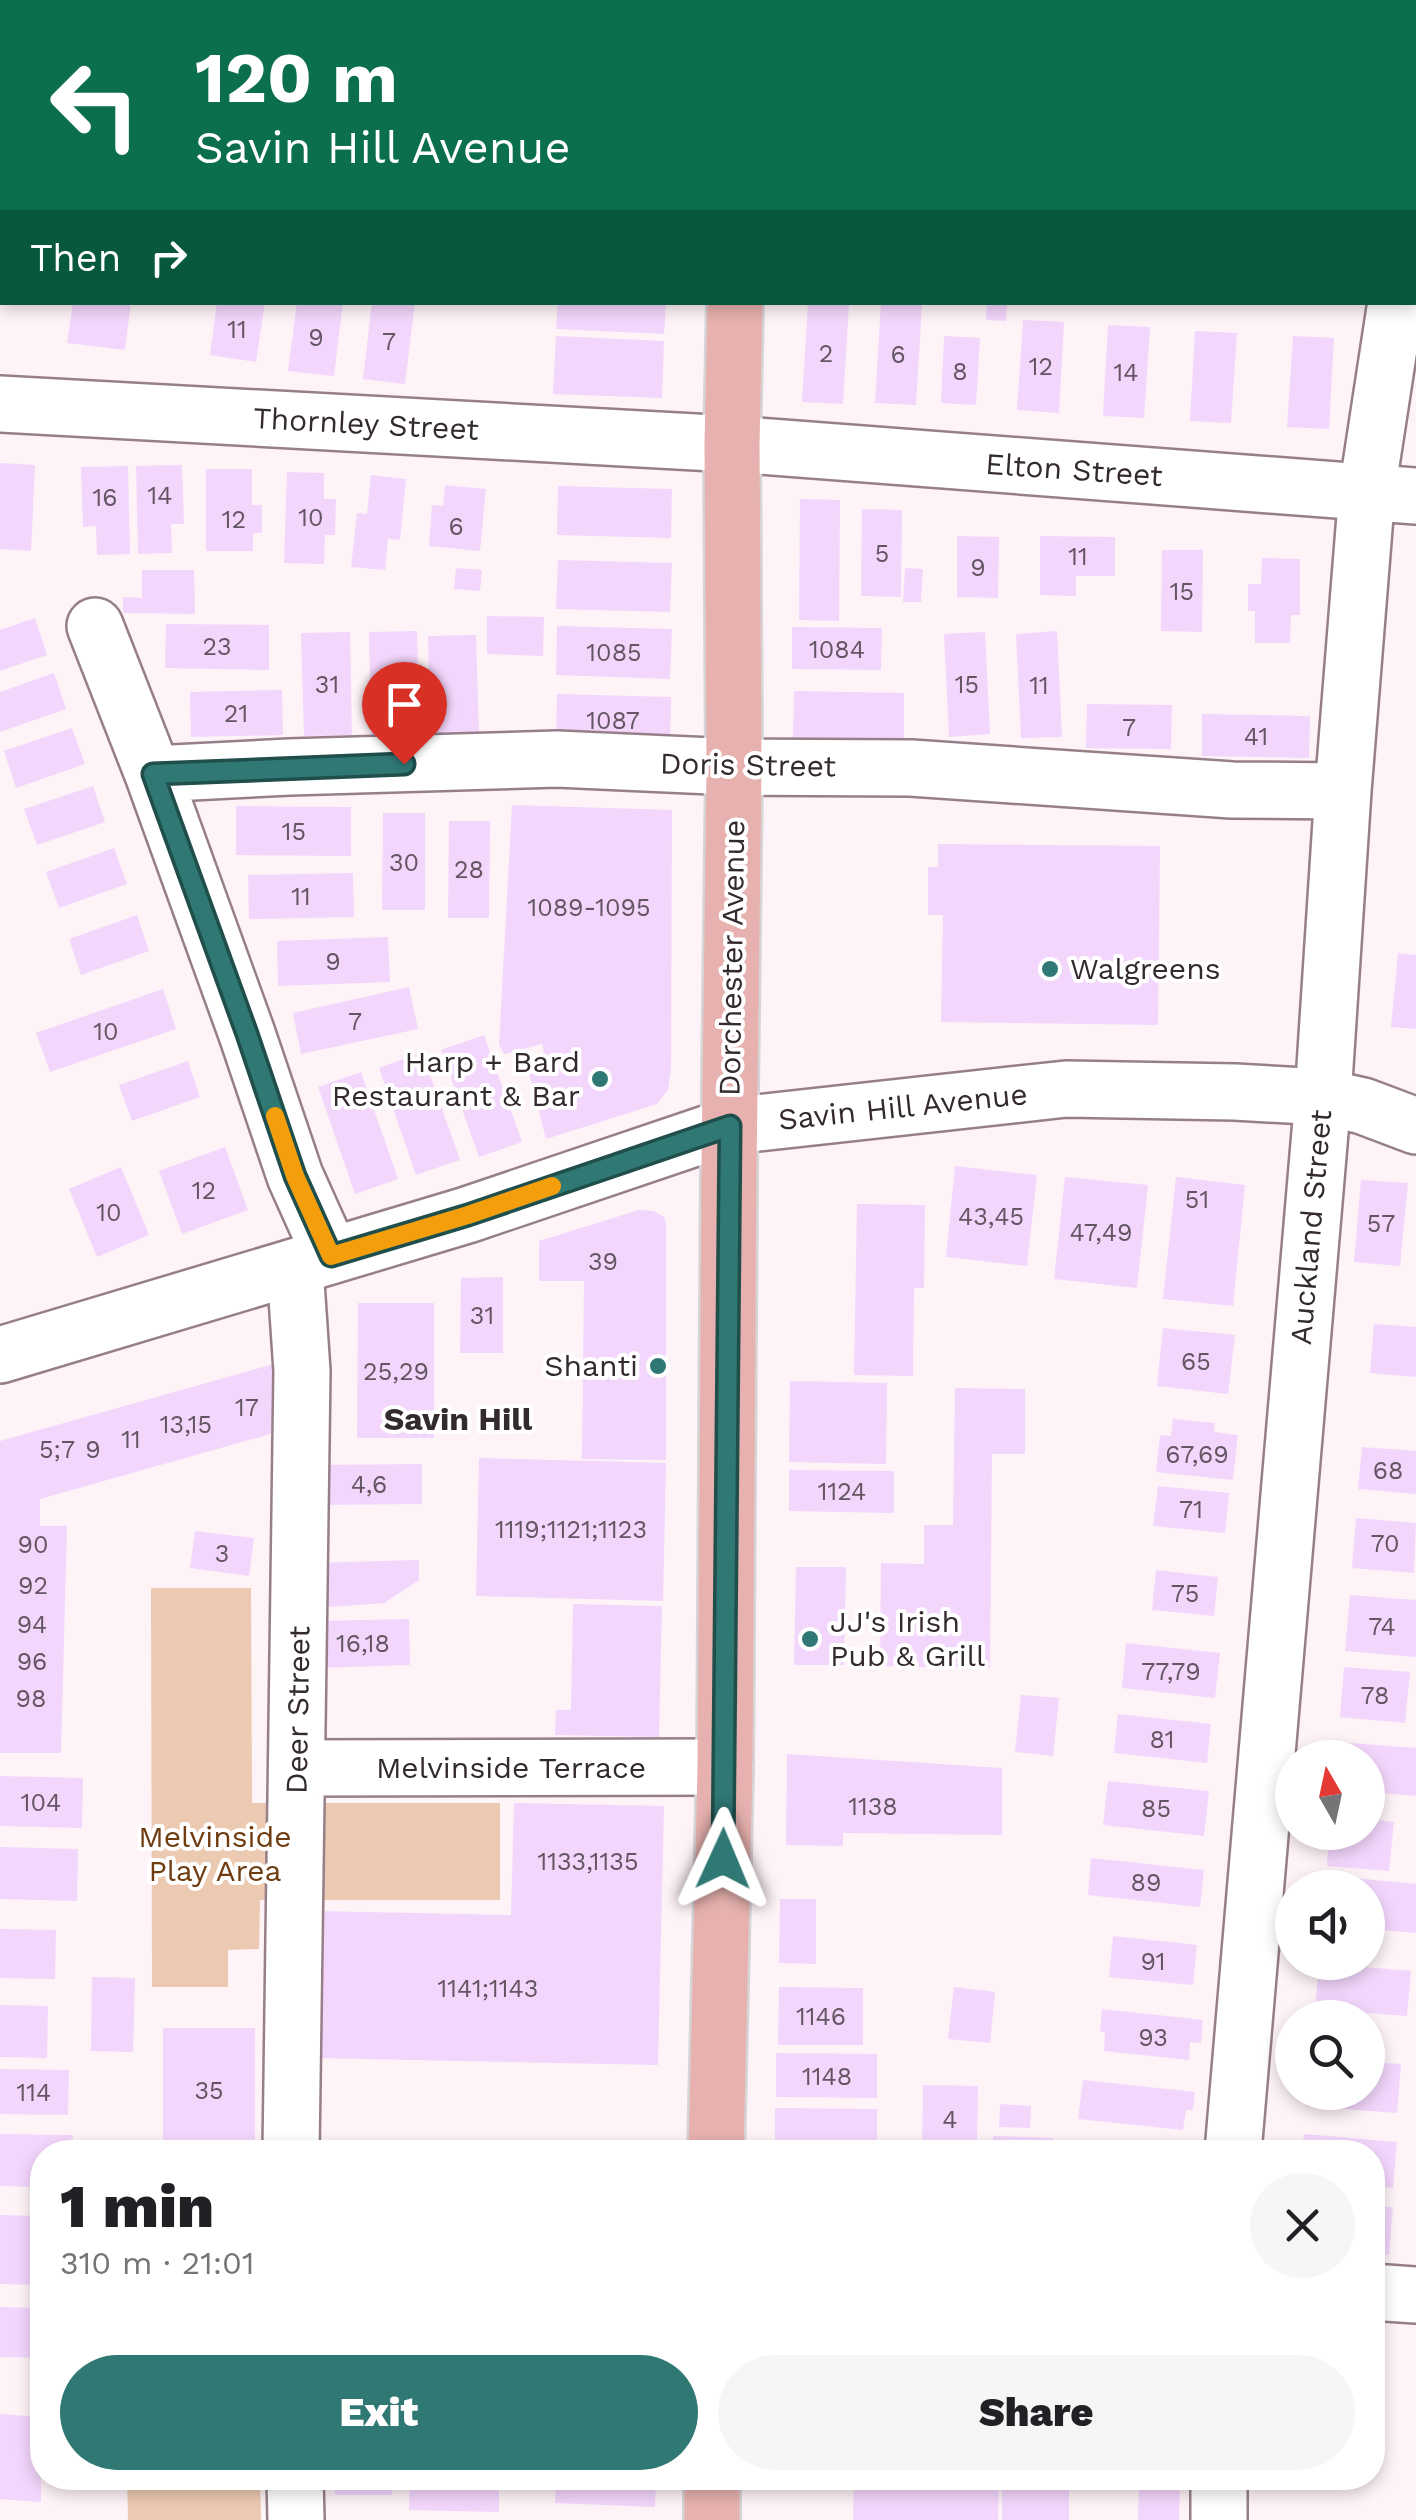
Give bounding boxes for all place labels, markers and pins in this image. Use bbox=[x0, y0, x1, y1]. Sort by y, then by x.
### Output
pin bbox=[362, 662, 447, 765]
place label: Walgreens bbox=[1070, 951, 1221, 986]
marker: Walgreens bbox=[1039, 958, 1061, 980]
place label: Harp + Bard Restaurant & Bar bbox=[332, 1044, 580, 1113]
marker: Harp + Bard Restaurant & Bar bbox=[589, 1068, 611, 1090]
place label: Shanti bbox=[544, 1348, 638, 1383]
marker: Shanti bbox=[647, 1355, 669, 1377]
place label: JJ's Irish Pub & Grill bbox=[830, 1604, 985, 1673]
marker: JJ's Irish Pub & Grill bbox=[799, 1628, 821, 1650]

